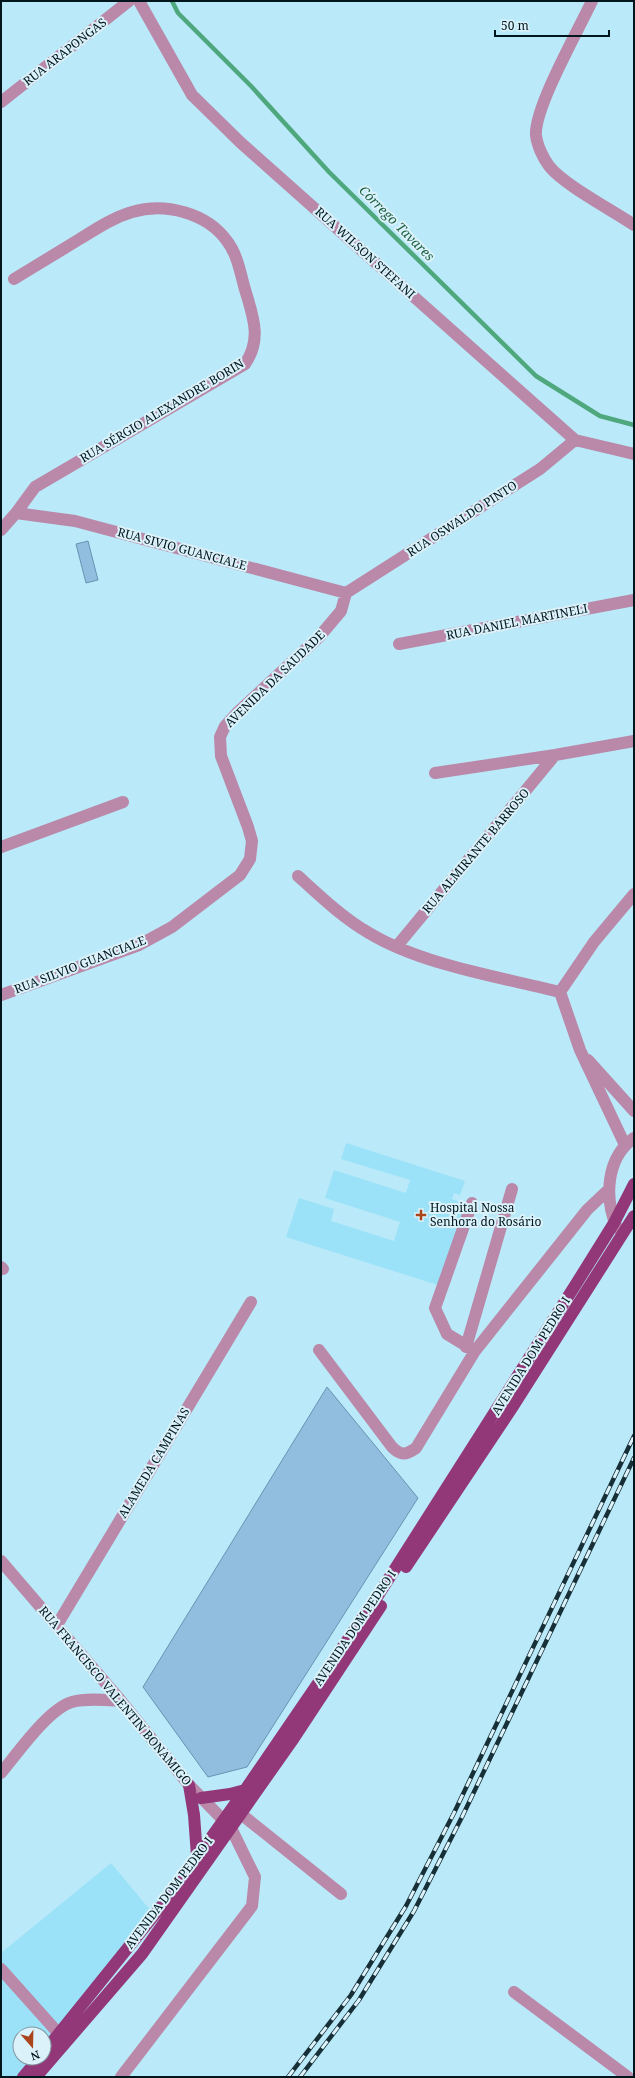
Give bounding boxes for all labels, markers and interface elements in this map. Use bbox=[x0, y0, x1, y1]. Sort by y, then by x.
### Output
scale bar bbox=[495, 12, 609, 38]
street label: RUA ARAPONGAS bbox=[20, 14, 110, 90]
text: 50 m bbox=[501, 17, 529, 34]
water label: Córrego Tavares bbox=[355, 181, 439, 265]
street label: RUA WILSON STEFANI bbox=[312, 203, 419, 302]
street label: RUA SÉRGIO ALEXANDRE BORIN bbox=[77, 355, 247, 466]
street label: RUA OSWALDO PINTO bbox=[403, 477, 520, 561]
street label: RUA SIVIO GUANCIALE bbox=[116, 523, 249, 574]
street label: RUA DANIEL MARTINELI bbox=[445, 599, 589, 644]
street label: AVENIDA DA SAUDADE bbox=[221, 626, 328, 731]
street label: RUA ALMIRANTE BARROSO bbox=[418, 784, 533, 917]
street label: RUA SILVIO GUANCIALE bbox=[12, 932, 148, 998]
place label: Hospital Nossa Senhora do Rosário bbox=[430, 1199, 541, 1230]
marker: Hospital Nossa Senhora do Rosário bbox=[415, 1209, 427, 1221]
street label: AVENIDA DOM PEDRO I bbox=[487, 1293, 574, 1418]
street label: ALAMEDA CAMPINAS bbox=[114, 1404, 193, 1521]
street label: AVENIDA DOM PEDRO I bbox=[309, 1567, 400, 1689]
street label: RUA FRANCISCO VALENTIN BONAMIGO bbox=[35, 1602, 196, 1789]
street label: AVENIDA DOM PEDRO I bbox=[121, 1833, 216, 1952]
north arrow bbox=[12, 2026, 52, 2066]
text: N bbox=[29, 2047, 42, 2065]

